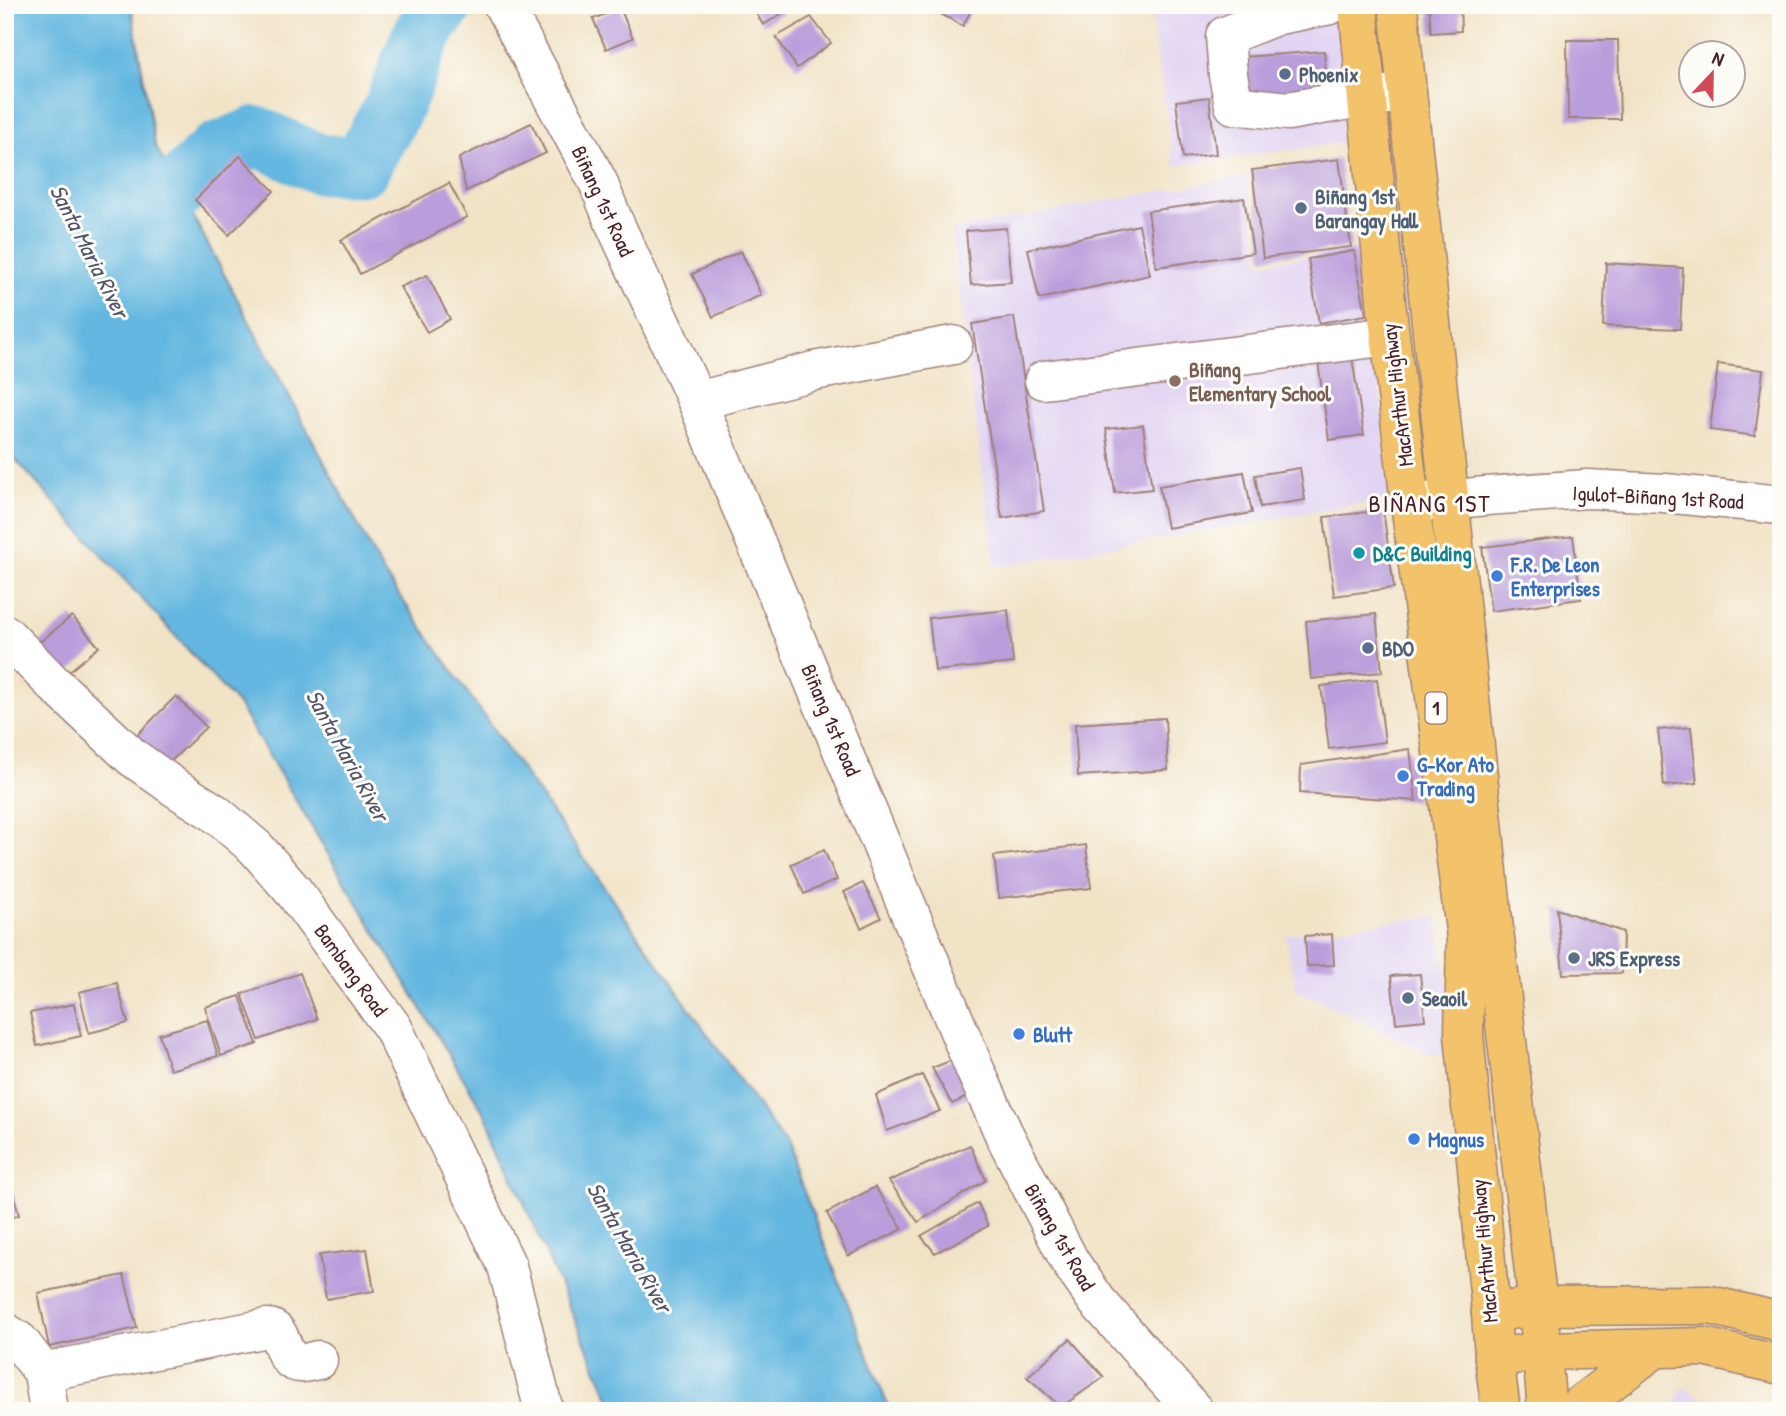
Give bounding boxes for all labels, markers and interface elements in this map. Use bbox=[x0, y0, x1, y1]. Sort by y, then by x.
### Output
north arrow bbox=[1678, 38, 1748, 108]
text: N bbox=[1709, 44, 1728, 72]
place label: Phoenix bbox=[1299, 60, 1358, 89]
marker: Phoenix bbox=[1277, 66, 1293, 82]
street label: Biñang 1st Road bbox=[565, 141, 641, 261]
water label: Santa Maria River bbox=[43, 179, 138, 326]
place label: Biñang 1st Barangay Hall bbox=[1315, 182, 1419, 236]
marker: Biñang 1st Barangay Hall bbox=[1293, 200, 1309, 216]
street label: MacArthur Highway bbox=[1374, 322, 1420, 468]
place label: Biñang Elementary School bbox=[1189, 355, 1331, 409]
marker: Biñang Elementary School bbox=[1167, 373, 1183, 389]
street label: Igulot-Biñang 1st Road bbox=[1572, 478, 1744, 516]
district label: BIÑANG 1ST bbox=[1368, 487, 1492, 519]
place label: D&C Building bbox=[1373, 539, 1472, 569]
marker: D&C Building bbox=[1351, 545, 1367, 561]
place label: F.R. De Leon Enterprises bbox=[1510, 550, 1600, 604]
marker: F.R. De Leon Enterprises bbox=[1489, 568, 1505, 584]
place label: BDO bbox=[1382, 634, 1415, 663]
marker: BDO bbox=[1360, 640, 1376, 656]
street label: Biñang 1st Road bbox=[794, 660, 868, 780]
water label: Santa Maria River bbox=[299, 684, 398, 829]
road number: 1 bbox=[1426, 692, 1446, 723]
place label: G-Kor Ato Trading bbox=[1416, 750, 1494, 804]
marker: G-Kor Ato Trading bbox=[1395, 768, 1411, 784]
street label: Bambang Road bbox=[307, 918, 395, 1022]
place label: JRS Express bbox=[1588, 944, 1680, 974]
marker: JRS Express bbox=[1566, 950, 1582, 966]
place label: Seaoil bbox=[1422, 984, 1467, 1013]
marker: Seaoil bbox=[1400, 990, 1416, 1006]
place label: Blutt bbox=[1033, 1020, 1073, 1049]
marker: Blutt bbox=[1011, 1026, 1027, 1042]
place label: Magnus bbox=[1428, 1125, 1484, 1155]
marker: Magnus bbox=[1406, 1131, 1422, 1147]
water label: Santa Maria River bbox=[580, 1176, 681, 1321]
street label: Biñang 1st Road bbox=[1018, 1178, 1102, 1296]
street label: MacArthur Highway bbox=[1463, 1178, 1505, 1324]

